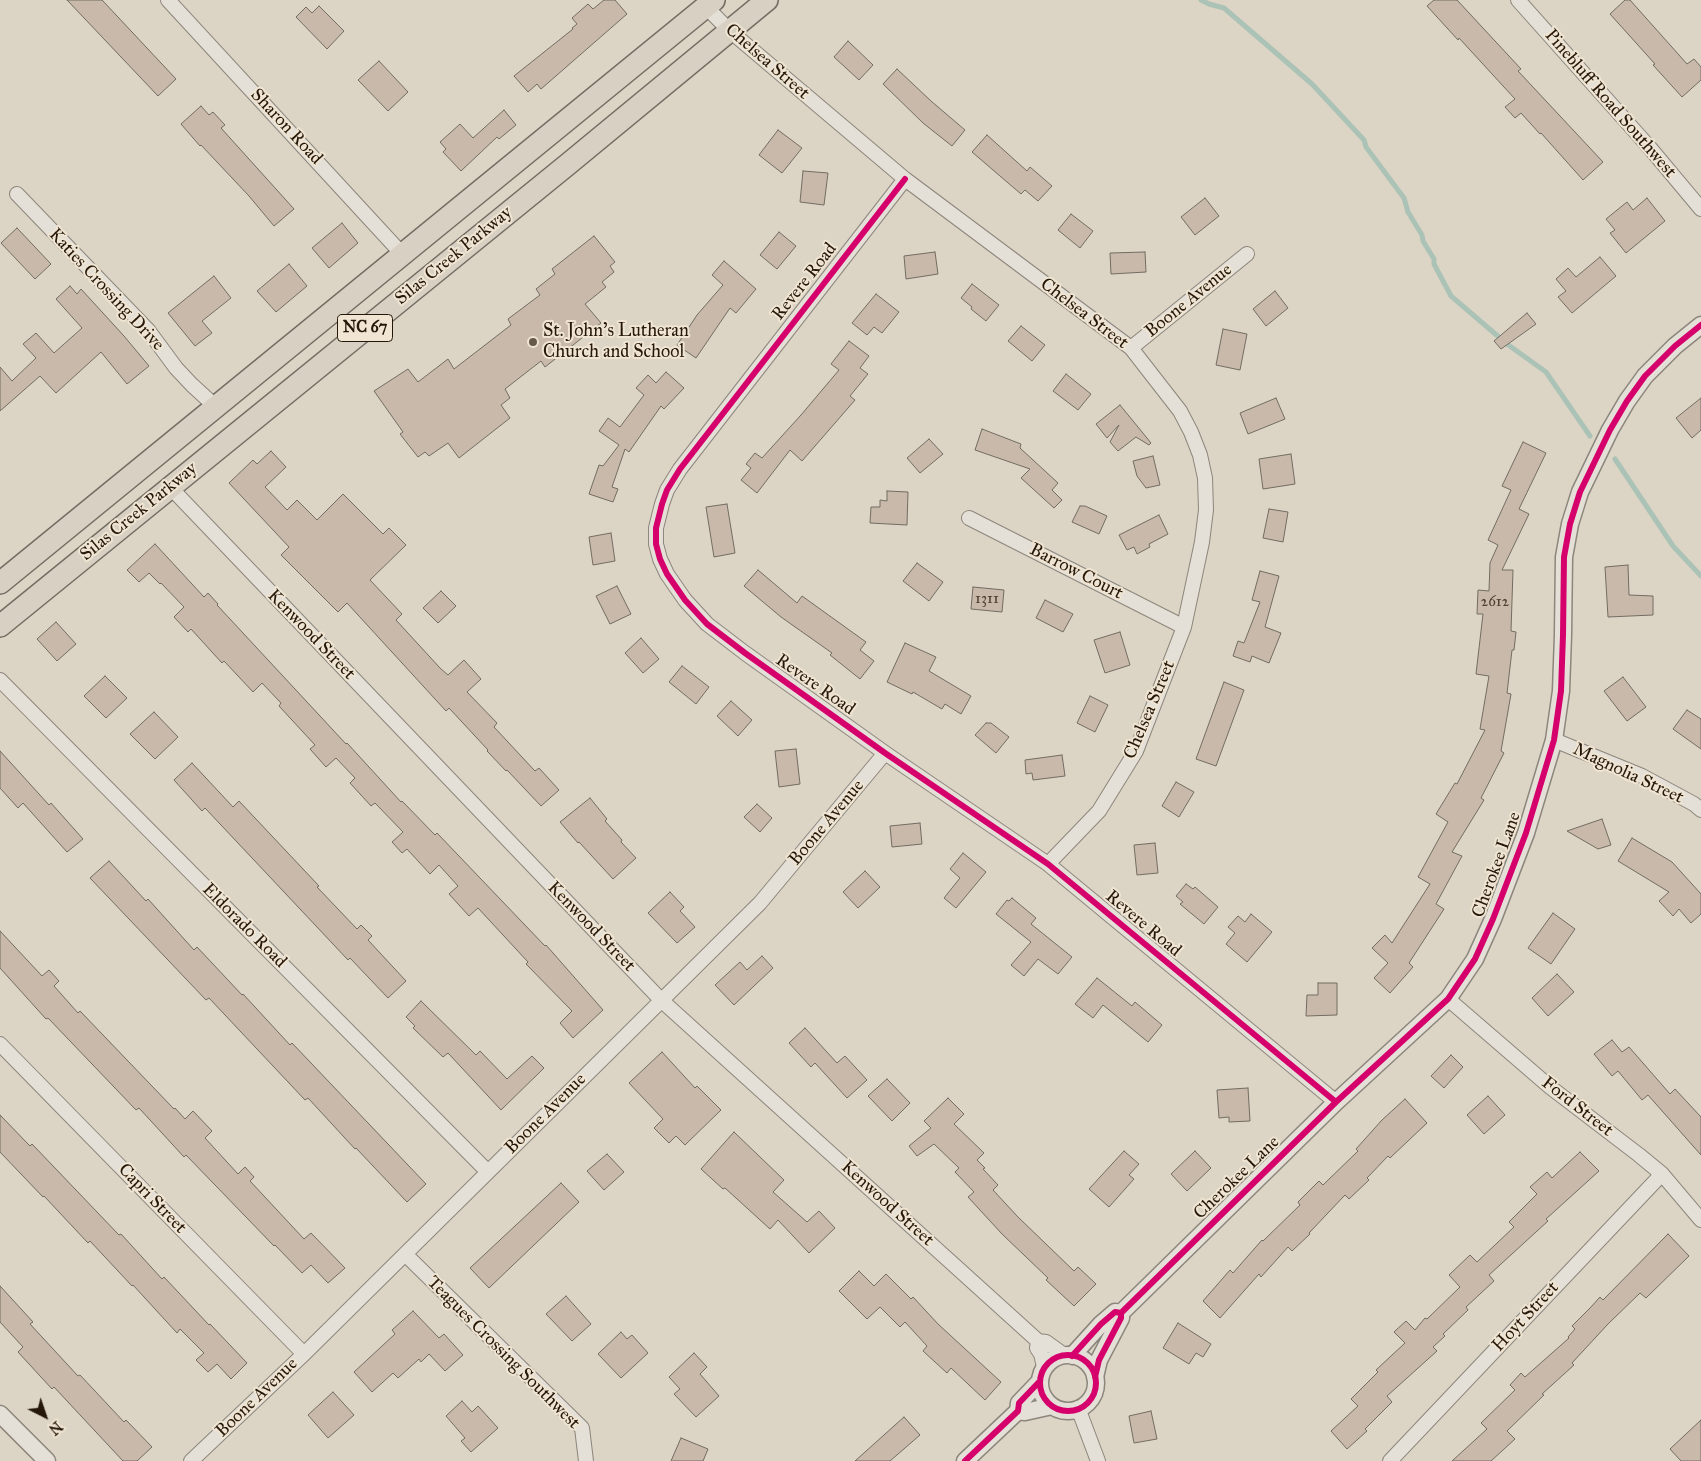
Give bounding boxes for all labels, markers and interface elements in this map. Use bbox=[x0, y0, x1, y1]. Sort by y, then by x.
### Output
street label: Chelsea Street bbox=[720, 19, 814, 105]
street label: Pinebluff Road Southwest bbox=[1540, 25, 1680, 183]
street label: Sharon Road bbox=[245, 85, 327, 169]
street label: Silas Creek Parkway bbox=[391, 202, 517, 310]
street label: Katies Crossing Drive bbox=[44, 224, 168, 356]
street label: Revere Road bbox=[768, 239, 842, 325]
street label: Boone Avenue bbox=[1141, 259, 1237, 343]
street label: Chelsea Street bbox=[1036, 274, 1132, 354]
road number: NC 67 bbox=[338, 314, 392, 342]
place label: St. John's Lutheran Church and School bbox=[543, 321, 689, 364]
marker: St. John's Lutheran Church and School bbox=[527, 336, 539, 348]
street label: Silas Creek Parkway bbox=[76, 458, 202, 566]
street label: Barrow Court bbox=[1026, 539, 1126, 605]
street label: Kenwood Street bbox=[262, 585, 360, 685]
house number: 1311 bbox=[975, 590, 999, 608]
house number: 2612 bbox=[1481, 593, 1509, 611]
street label: Revere Road bbox=[771, 650, 859, 720]
street label: Chelsea Street bbox=[1120, 658, 1180, 762]
street label: Magnolia Street bbox=[1569, 739, 1687, 809]
street label: Boone Avenue bbox=[785, 776, 869, 870]
street label: Cherokee Lane bbox=[1468, 809, 1526, 921]
street label: Kenwood Street bbox=[542, 877, 640, 977]
street label: Eldorado Road bbox=[197, 879, 291, 973]
street label: Revere Road bbox=[1101, 886, 1185, 962]
street label: Boone Avenue bbox=[501, 1069, 591, 1159]
street label: Ford Street bbox=[1537, 1072, 1617, 1142]
street label: Cherokee Lane bbox=[1190, 1132, 1284, 1224]
street label: Kenwood Street bbox=[836, 1157, 938, 1251]
street label: Capri Street bbox=[113, 1159, 191, 1239]
street label: Teagues Crossing Southwest bbox=[422, 1272, 584, 1434]
street label: Hoyt Street bbox=[1488, 1278, 1564, 1356]
street label: Boone Avenue bbox=[212, 1354, 302, 1442]
north arrow bbox=[20, 1391, 70, 1441]
text: N bbox=[45, 1417, 65, 1438]

